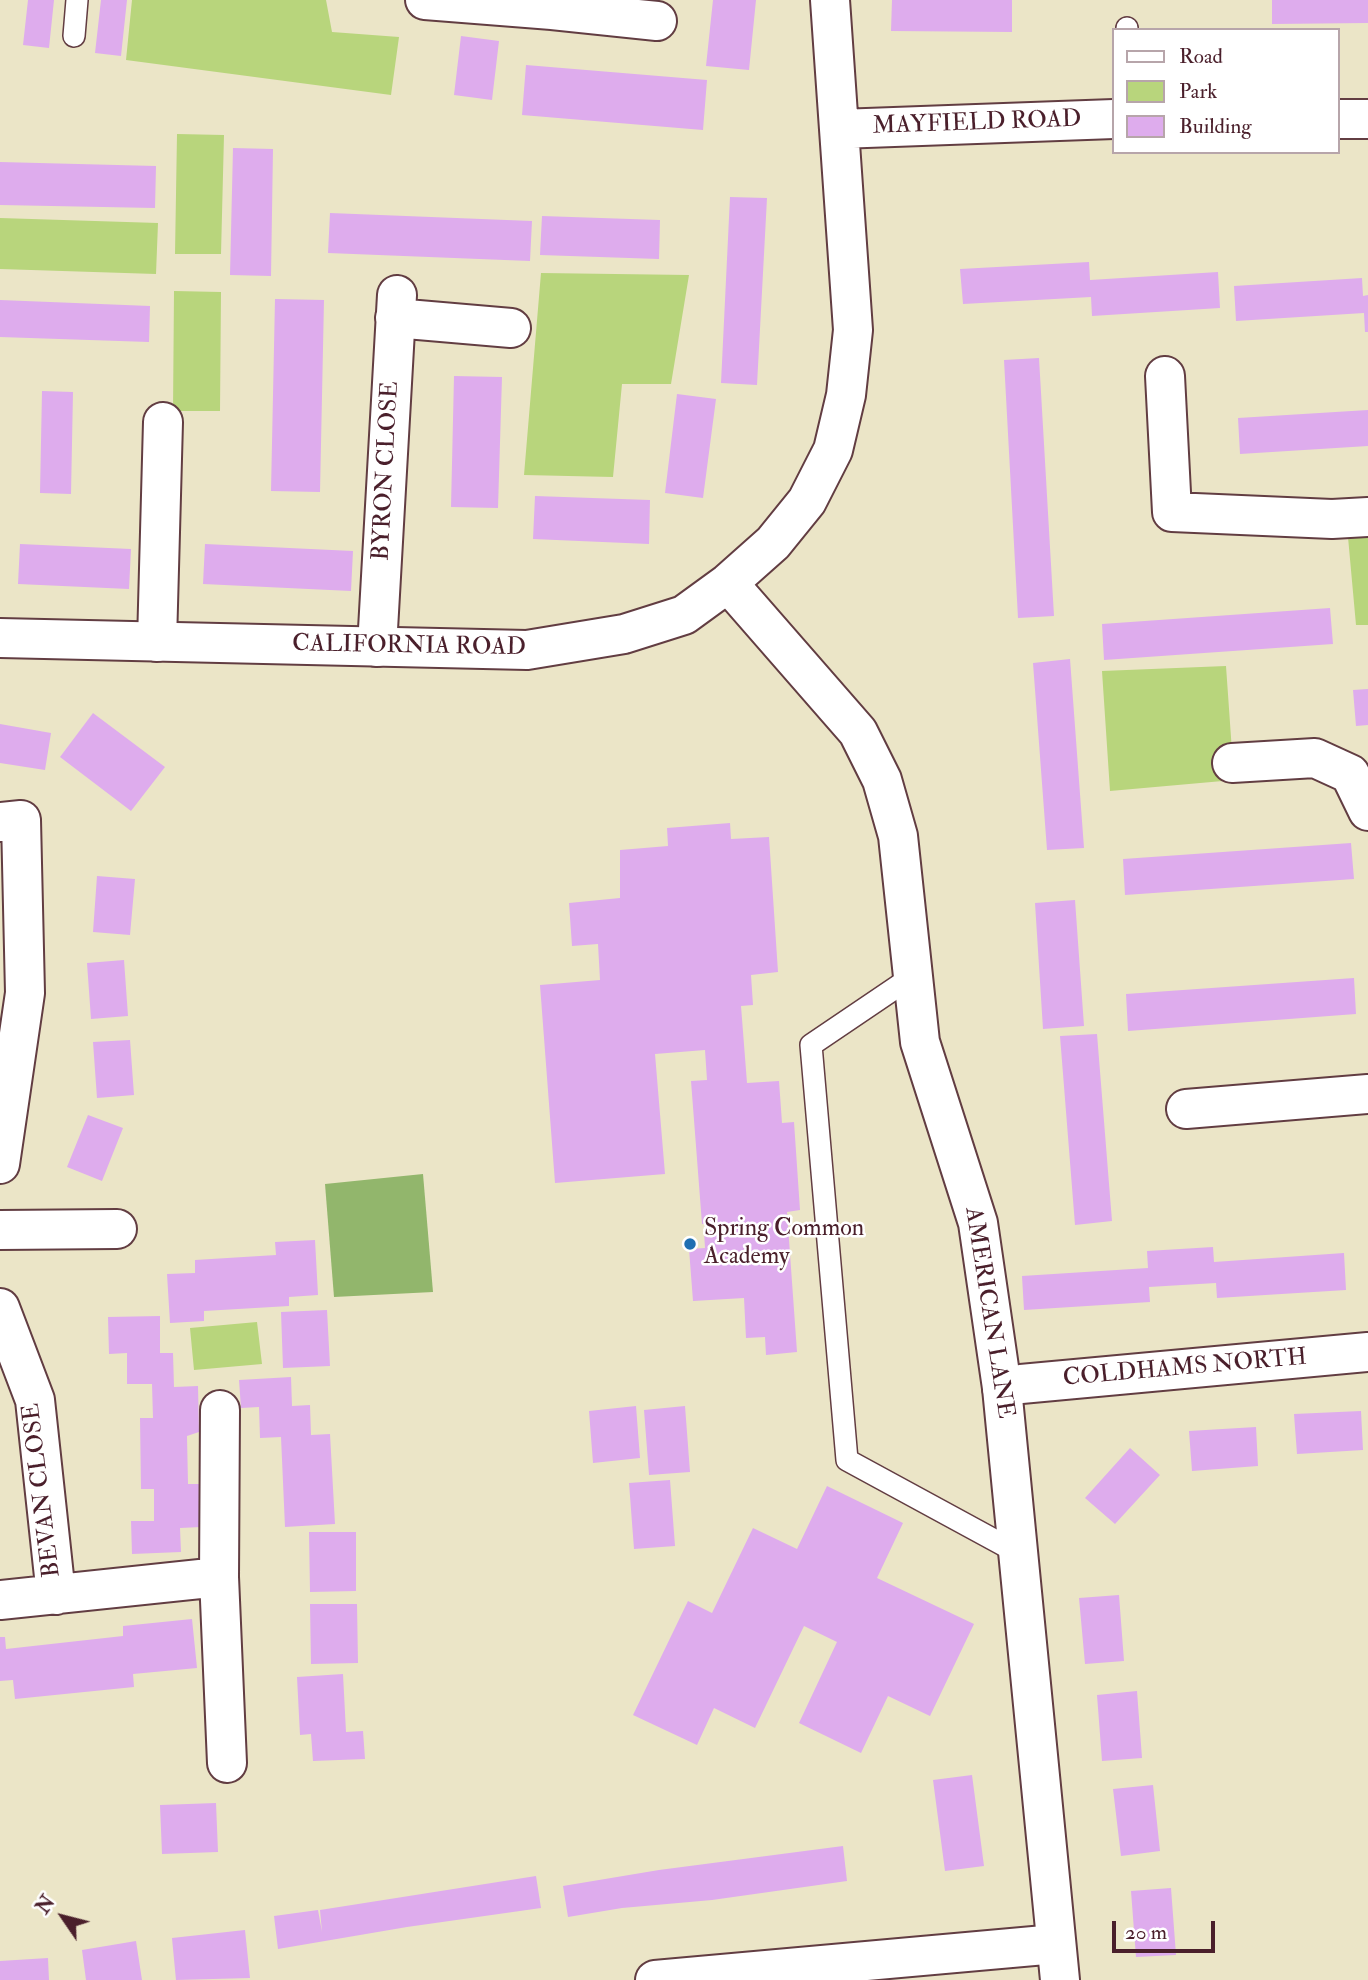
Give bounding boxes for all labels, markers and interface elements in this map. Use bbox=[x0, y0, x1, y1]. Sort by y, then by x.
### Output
legend bbox=[1112, 28, 1340, 154]
text: Road bbox=[1179, 43, 1223, 70]
text: Park bbox=[1179, 78, 1217, 105]
street label: MAYFIELD ROAD bbox=[872, 106, 1082, 142]
text: Building bbox=[1179, 113, 1252, 140]
street label: BYRON CLOSE bbox=[368, 381, 406, 561]
street label: CALIFORNIA ROAD bbox=[292, 631, 526, 663]
street label: AMERICAN LANE bbox=[957, 1205, 1019, 1421]
place label: Spring Common Academy bbox=[704, 1216, 864, 1272]
marker: Spring Common Academy bbox=[682, 1236, 698, 1252]
street label: COLDHAMS NORTH bbox=[1062, 1344, 1308, 1394]
street label: BEVAN CLOSE bbox=[18, 1401, 68, 1579]
north arrow bbox=[28, 1882, 98, 1952]
text: N bbox=[31, 1891, 61, 1919]
scale bar bbox=[1116, 1906, 1219, 1950]
text: 20 m bbox=[1125, 1919, 1167, 1946]

